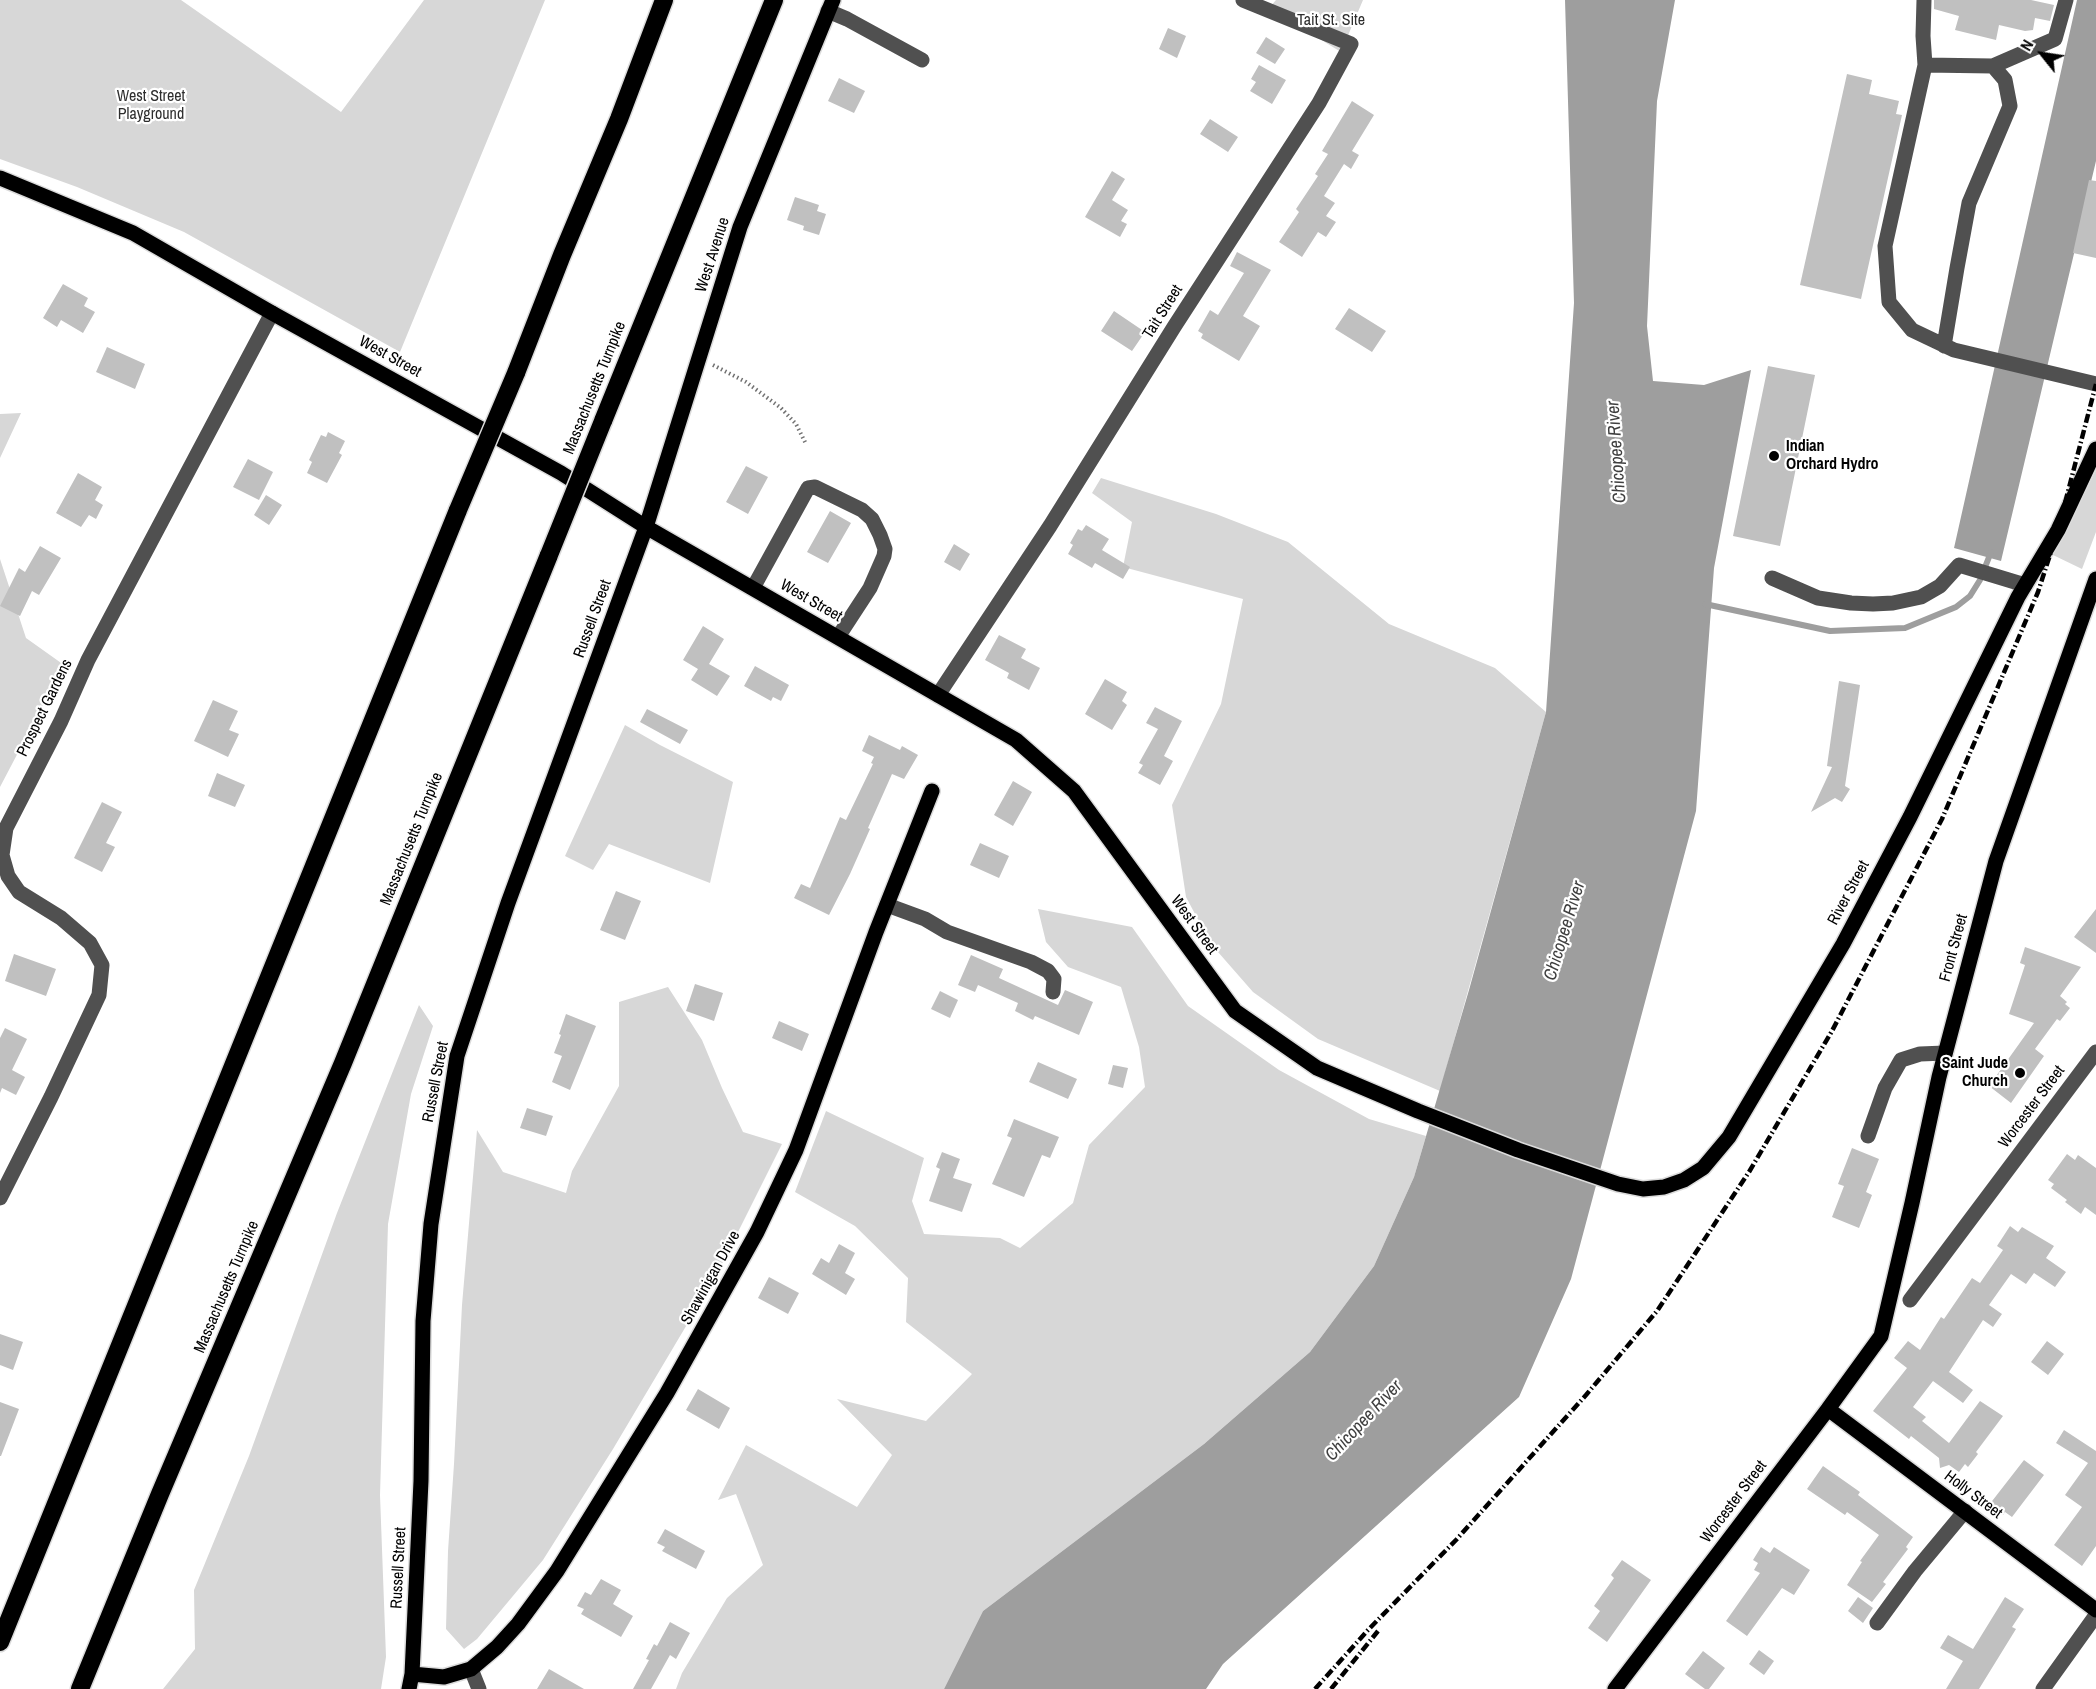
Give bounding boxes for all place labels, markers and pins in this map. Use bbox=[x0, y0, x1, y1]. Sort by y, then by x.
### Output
place label: Indian Orchard Hydro bbox=[1786, 437, 1879, 475]
marker: Indian Orchard Hydro bbox=[1767, 449, 1781, 463]
place label: Saint Jude Church bbox=[1942, 1054, 2008, 1092]
marker: Saint Jude Church bbox=[2013, 1066, 2027, 1080]

